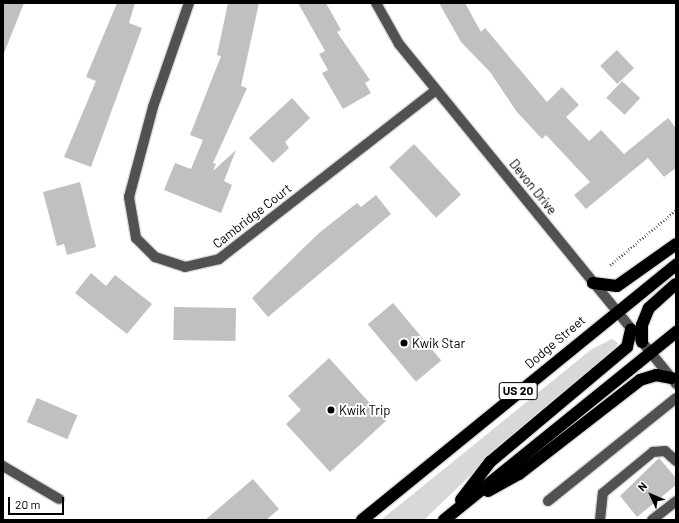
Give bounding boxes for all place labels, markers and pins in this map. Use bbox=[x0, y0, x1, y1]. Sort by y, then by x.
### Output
place label: Kwik Star bbox=[412, 335, 465, 351]
marker: Kwik Star bbox=[399, 338, 409, 348]
place label: Kwik Trip bbox=[339, 402, 390, 418]
marker: Kwik Trip bbox=[326, 405, 336, 415]

